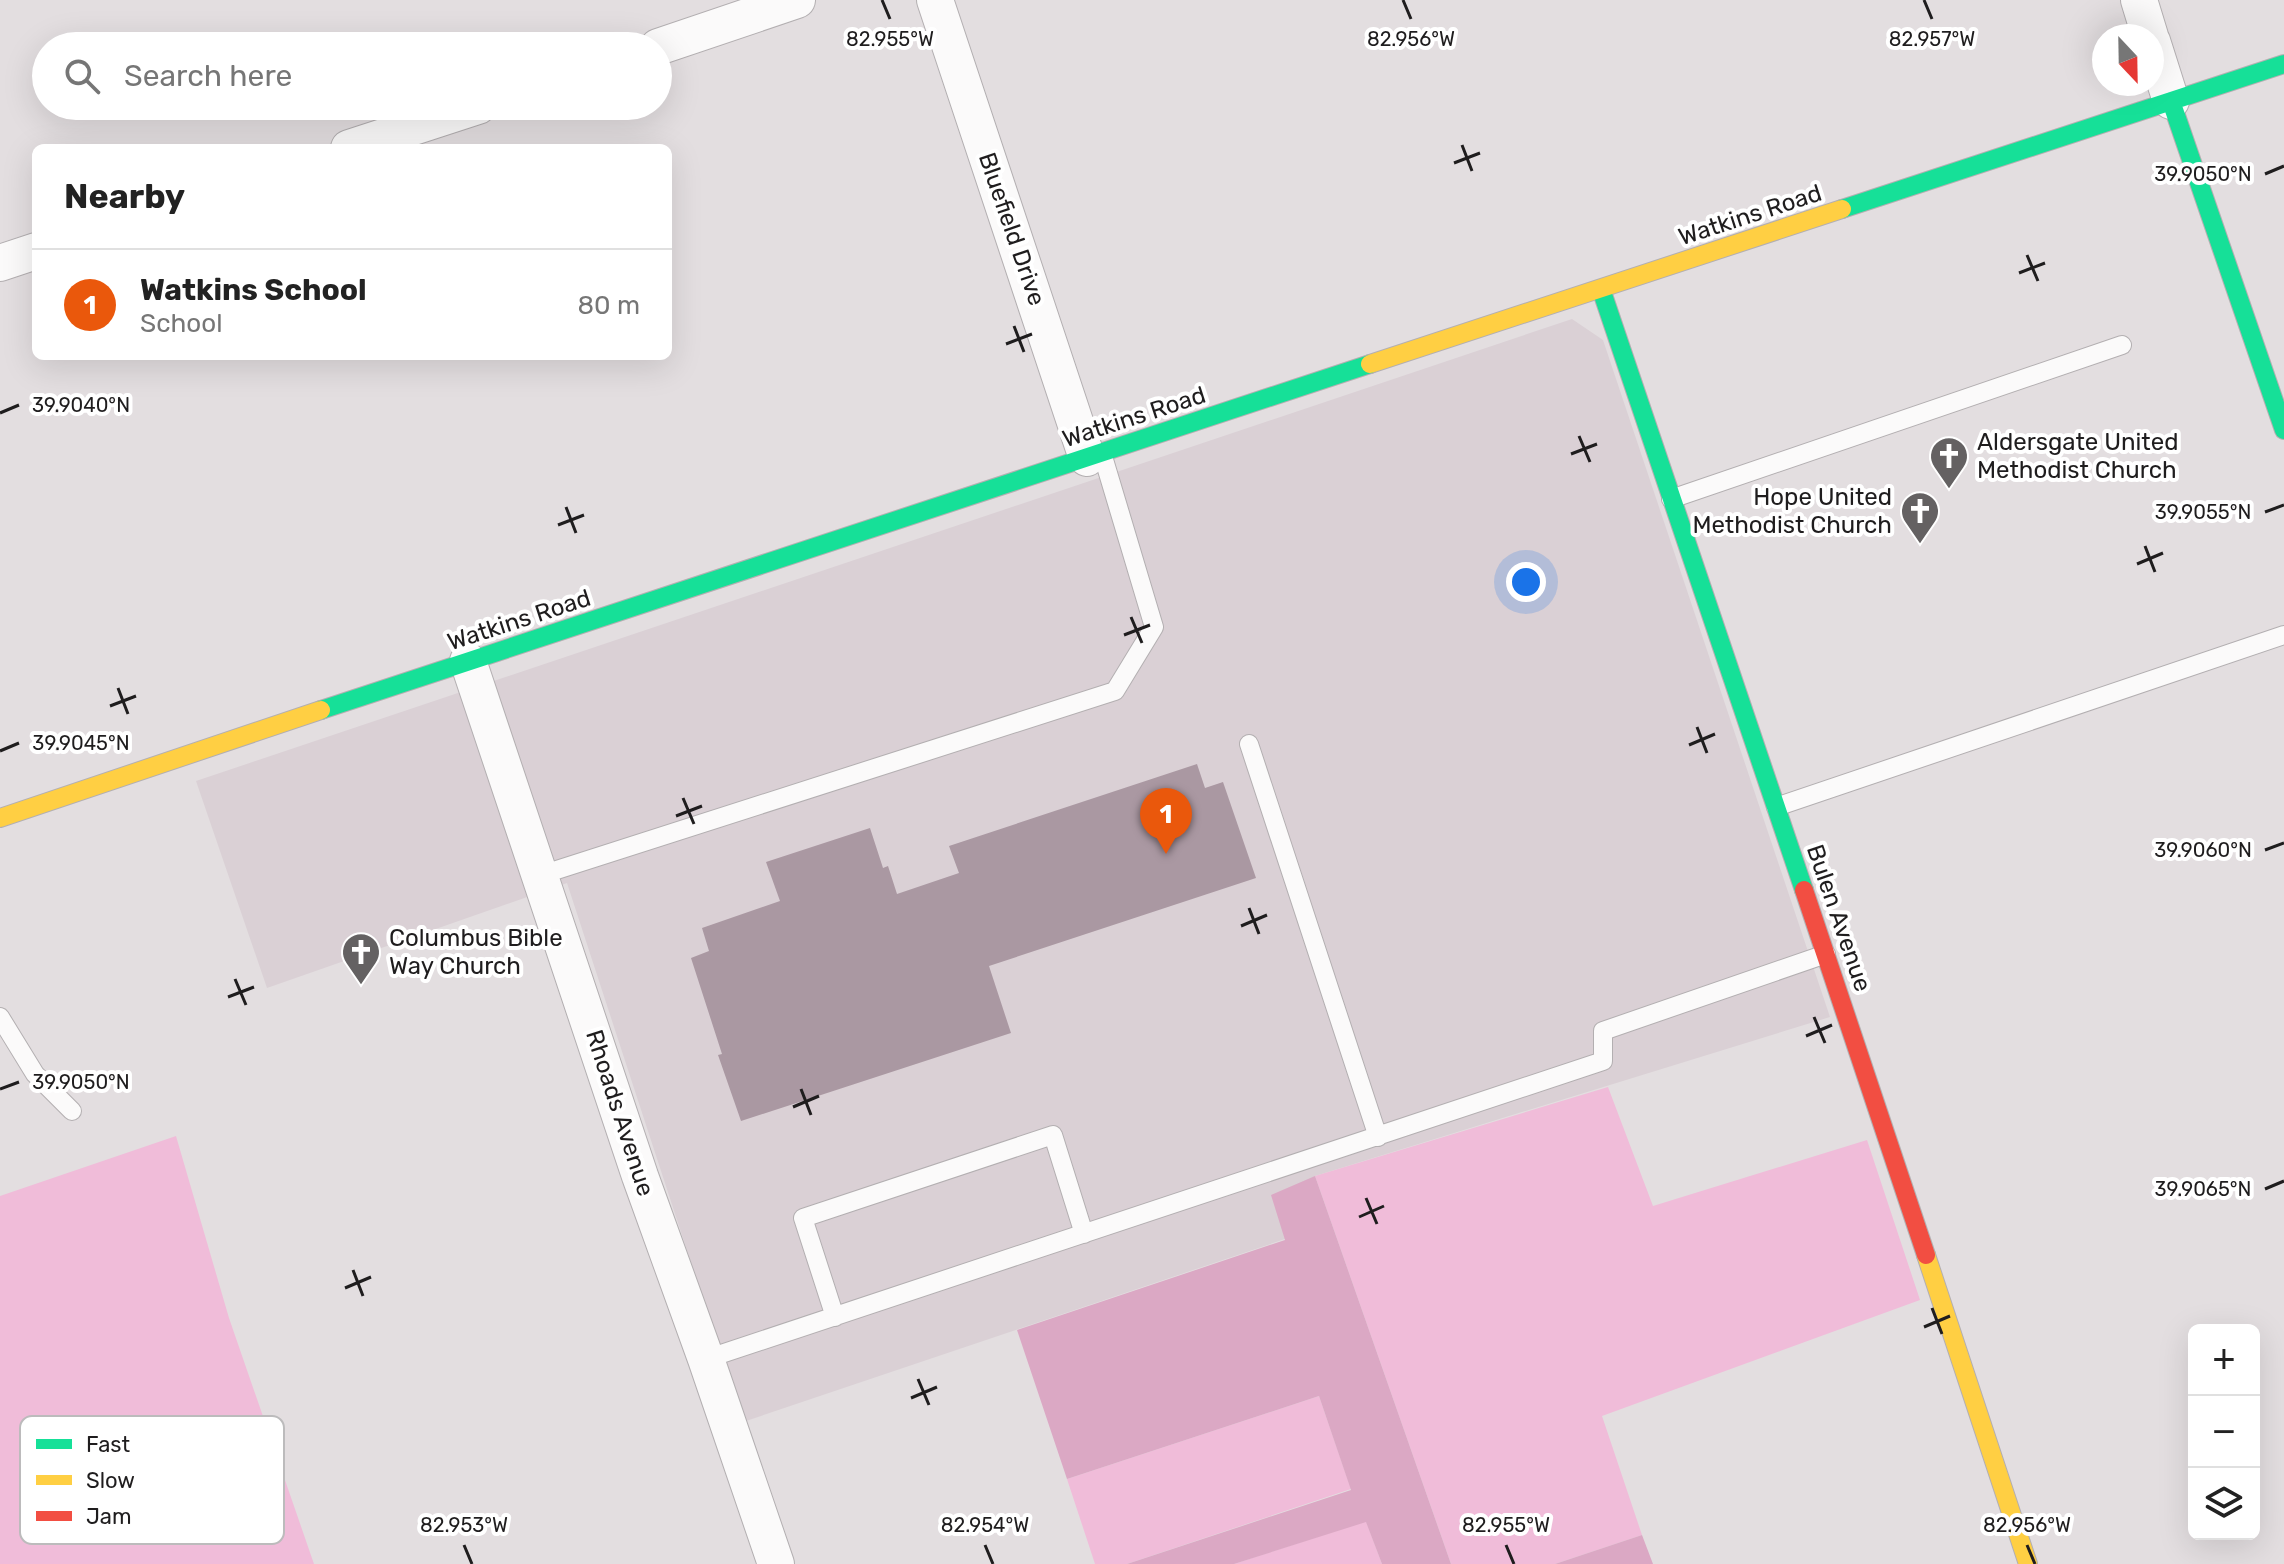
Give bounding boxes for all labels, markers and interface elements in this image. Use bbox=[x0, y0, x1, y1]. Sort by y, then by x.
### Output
north arrow bbox=[2092, 24, 2164, 96]
text: 82.955°W bbox=[846, 27, 934, 51]
text: 82.956°W bbox=[1367, 27, 1455, 51]
text: 82.957°W bbox=[1889, 27, 1975, 51]
search box bbox=[32, 32, 672, 120]
icon: search bbox=[60, 54, 104, 98]
text: Search here bbox=[124, 58, 292, 94]
street label: Bluefield Drive bbox=[973, 149, 1051, 309]
text: 39.9050°N bbox=[2154, 162, 2252, 186]
text: Nearby bbox=[64, 176, 185, 217]
street label: Watkins Road bbox=[1675, 179, 1825, 251]
text: Watkins School bbox=[140, 272, 367, 308]
text: 1 bbox=[84, 290, 96, 321]
text: 80 m bbox=[577, 290, 640, 321]
text: School bbox=[140, 308, 223, 339]
street label: Watkins Road bbox=[1059, 381, 1209, 453]
text: 39.9040°N bbox=[32, 393, 130, 417]
place label: Aldersgate United Methodist Church bbox=[1977, 428, 2178, 484]
church icon: Aldersgate United Methodist Church bbox=[1928, 435, 1970, 490]
place label: Hope United Methodist Church bbox=[1692, 483, 1892, 539]
church icon: Hope United Methodist Church bbox=[1899, 490, 1941, 545]
text: 39.9055°N bbox=[2155, 500, 2251, 524]
your location bbox=[1506, 562, 1546, 602]
street label: Watkins Road bbox=[444, 584, 594, 656]
text: 39.9045°N bbox=[32, 731, 130, 755]
pin: 1 bbox=[1140, 788, 1192, 854]
text: 39.9060°N bbox=[2154, 838, 2252, 862]
street label: Bulen Avenue bbox=[1801, 841, 1877, 995]
place label: Columbus Bible Way Church bbox=[389, 924, 563, 980]
church icon: Columbus Bible Way Church bbox=[340, 931, 382, 986]
street label: Rhoads Avenue bbox=[580, 1026, 660, 1200]
text: 39.9050°N bbox=[32, 1070, 130, 1094]
text: 39.9065°N bbox=[2155, 1177, 2251, 1201]
map controls bbox=[2188, 1324, 2260, 1540]
button: + bbox=[2188, 1324, 2260, 1396]
button: − bbox=[2188, 1396, 2260, 1468]
legend bbox=[20, 1416, 284, 1544]
text: Fast bbox=[86, 1431, 131, 1458]
text: Slow bbox=[86, 1467, 135, 1494]
button: layers bbox=[2188, 1468, 2260, 1540]
text: Jam bbox=[86, 1503, 132, 1530]
text: 82.953°W bbox=[420, 1513, 508, 1537]
text: 82.954°W bbox=[941, 1513, 1029, 1537]
text: 82.955°W bbox=[1462, 1513, 1550, 1537]
text: 82.956°W bbox=[1983, 1513, 2071, 1537]

